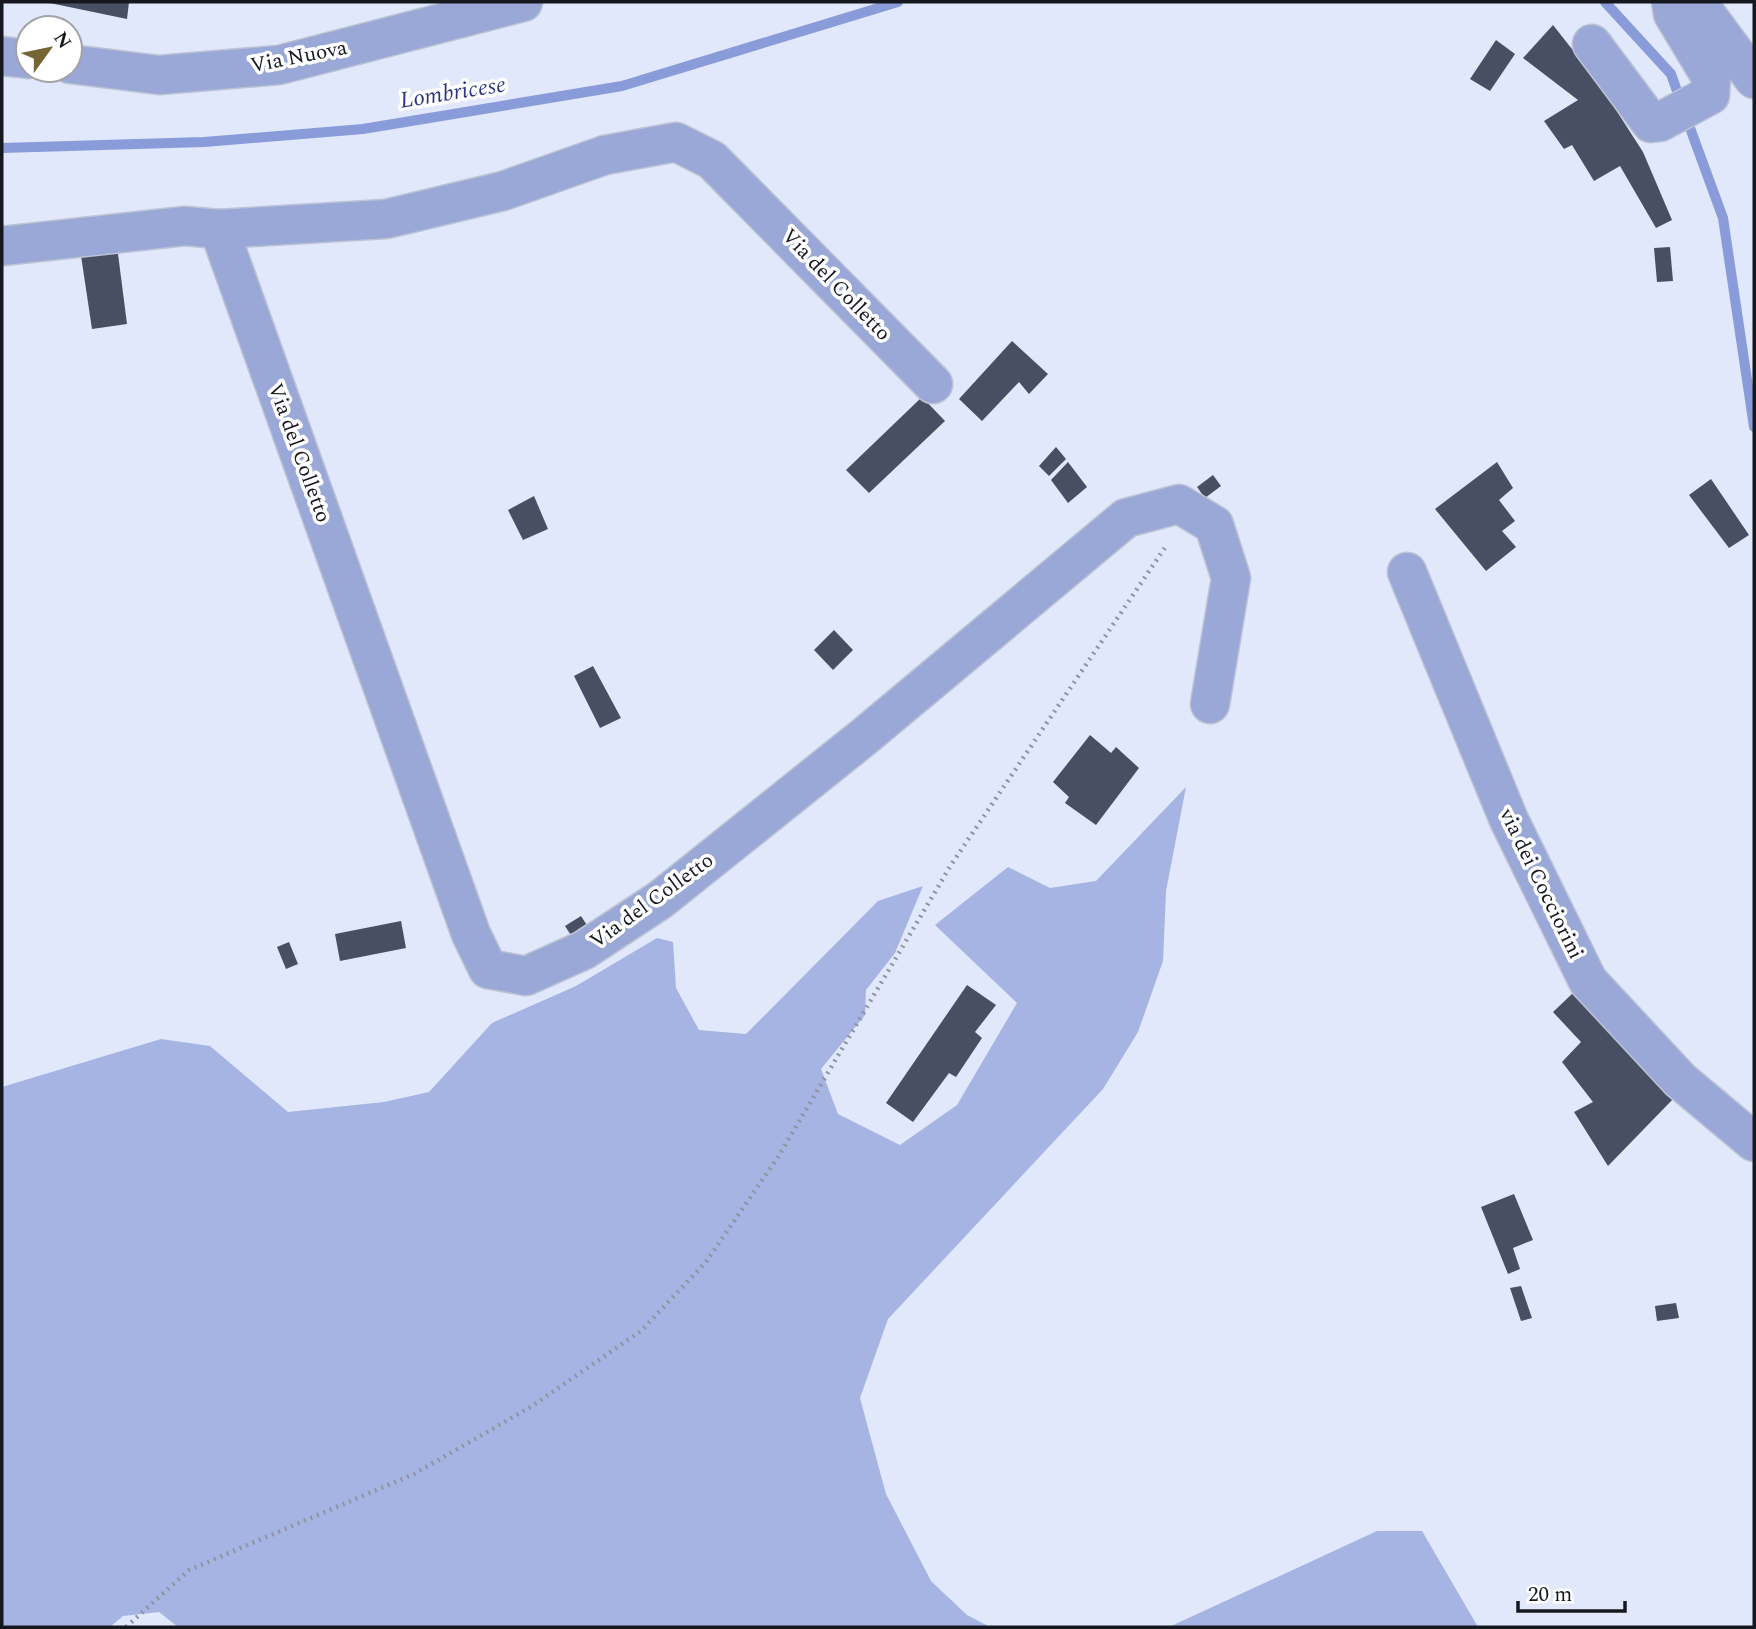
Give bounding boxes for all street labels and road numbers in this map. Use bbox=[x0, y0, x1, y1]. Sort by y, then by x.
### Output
street label: Via Nuova bbox=[248, 32, 351, 82]
street label: Via del Colletto bbox=[774, 221, 898, 349]
street label: Via del Colletto bbox=[259, 379, 339, 527]
street label: via dei Cocciorini bbox=[1490, 802, 1591, 965]
street label: Via del Colletto bbox=[583, 845, 721, 957]

